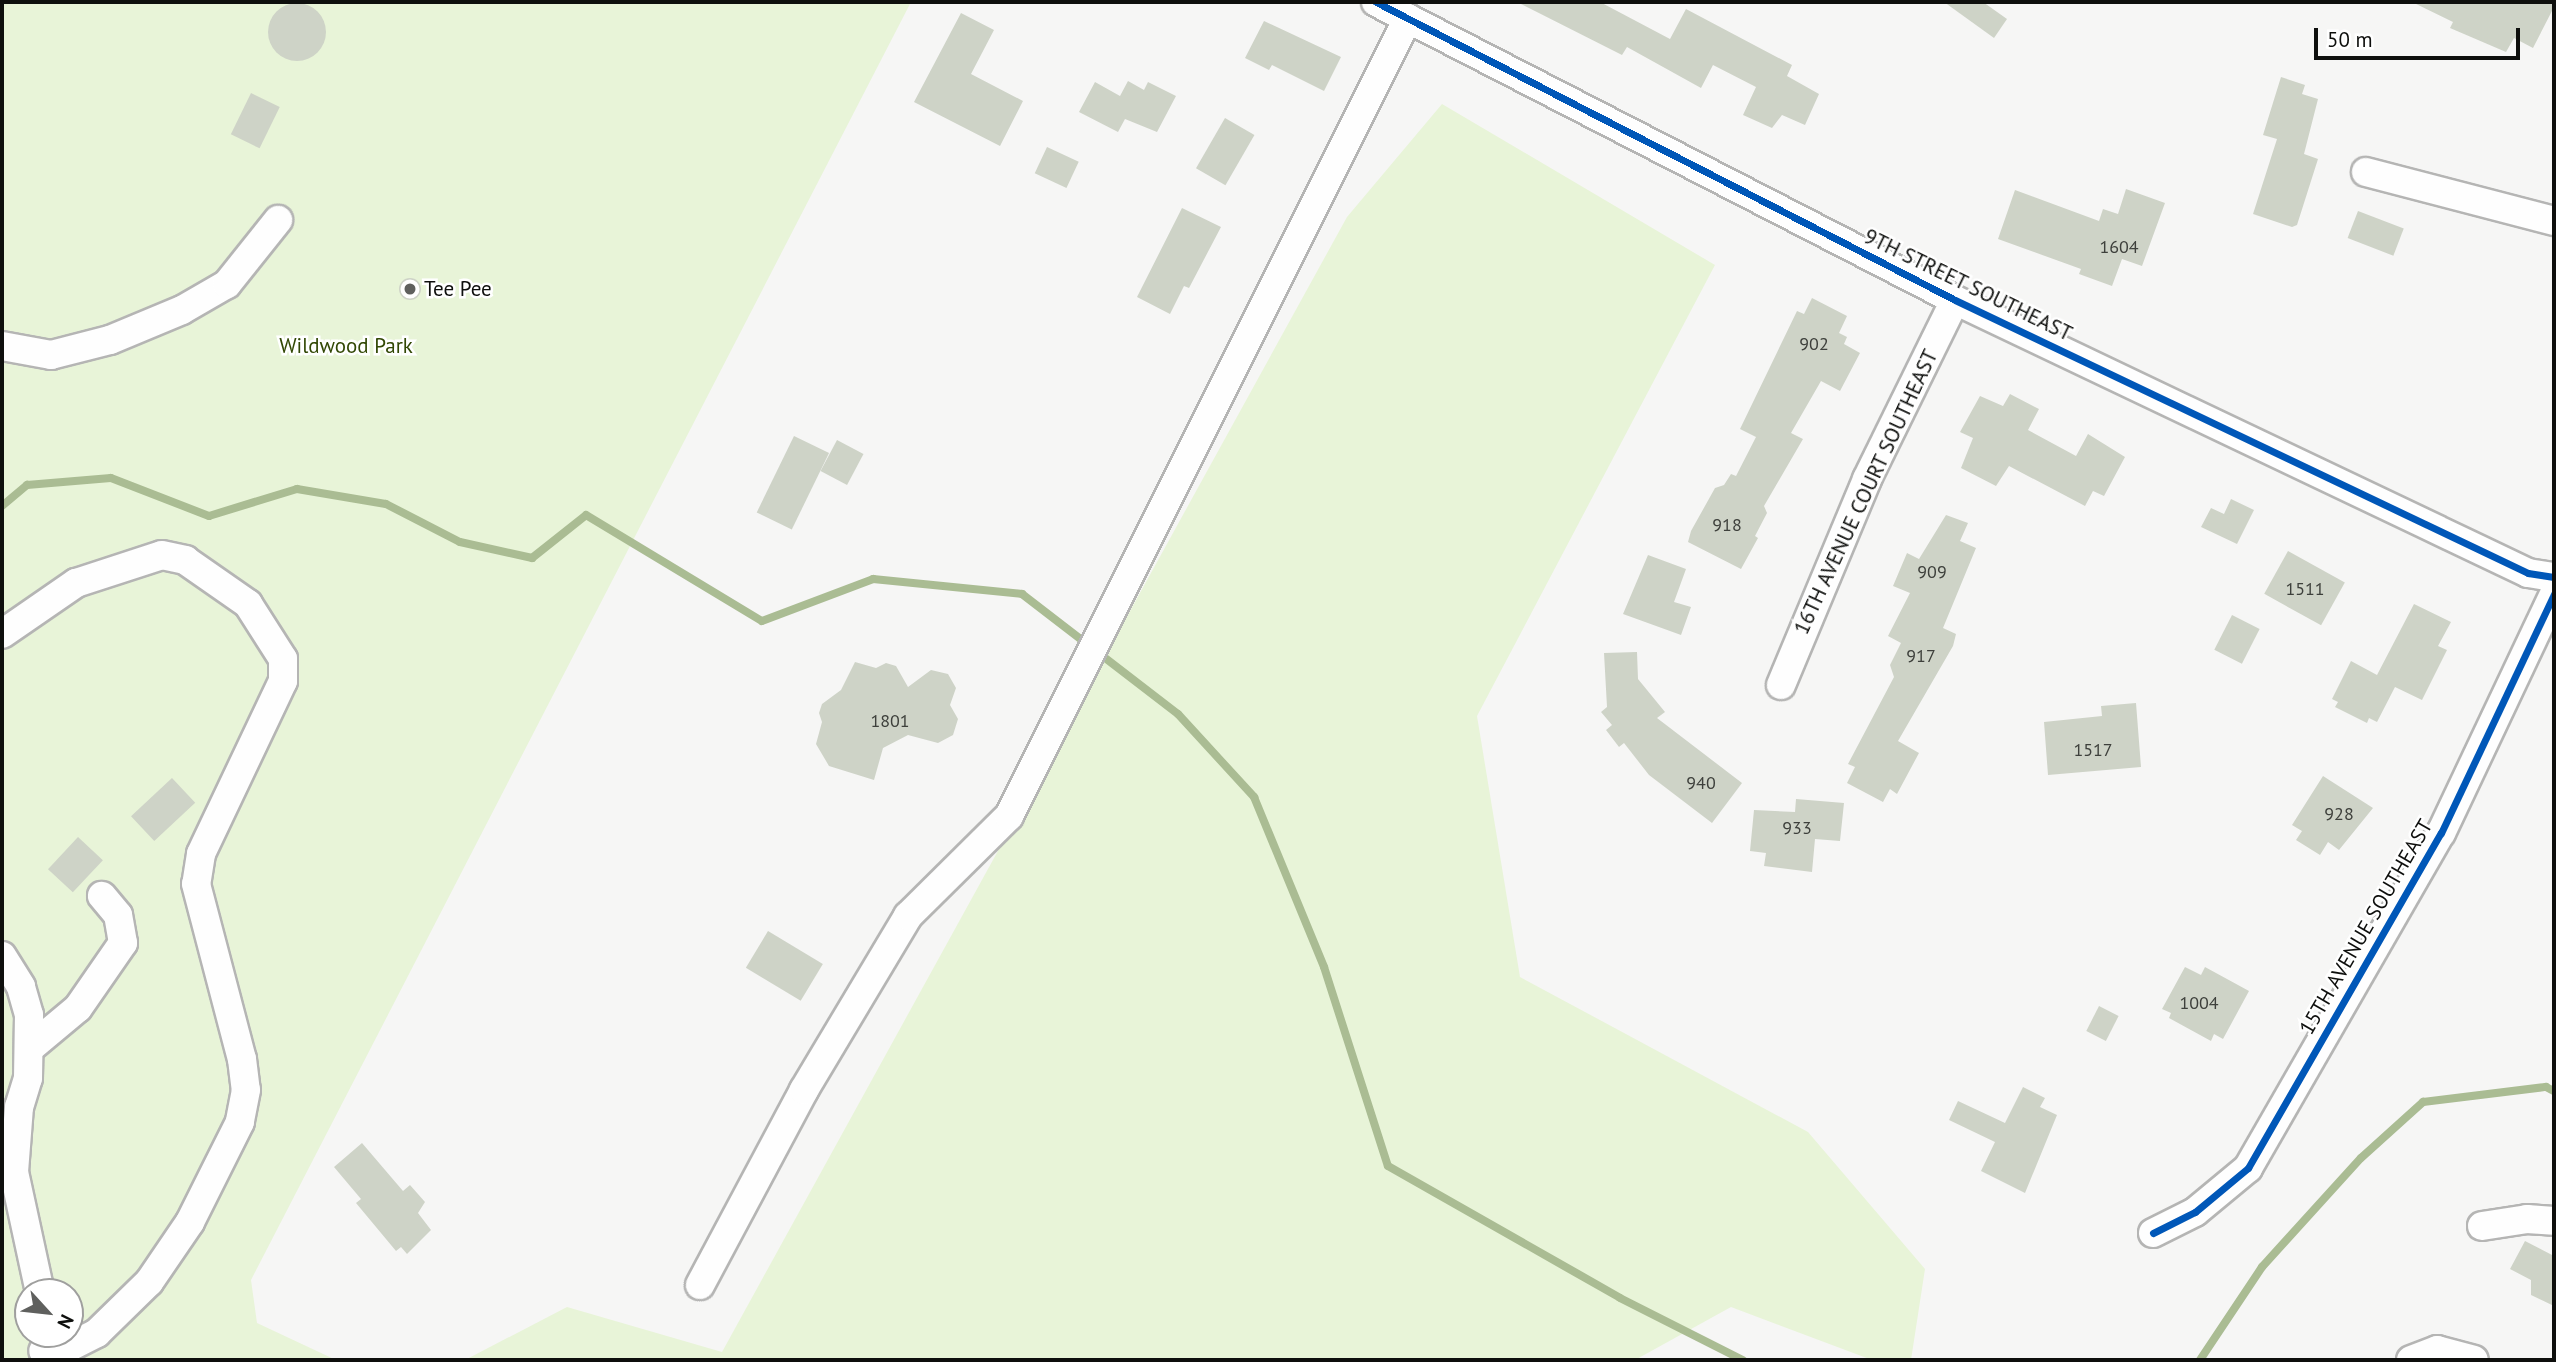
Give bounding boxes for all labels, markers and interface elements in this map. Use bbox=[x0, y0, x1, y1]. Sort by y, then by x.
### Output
scale bar bbox=[2318, 14, 2524, 58]
text: 50 m bbox=[2327, 26, 2373, 53]
street label: 9TH STREET SOUTHEAST bbox=[1859, 223, 2077, 347]
house number: 1604 bbox=[2099, 236, 2139, 258]
place label: Tee Pee bbox=[424, 276, 492, 302]
marker: Tee Pee bbox=[402, 281, 418, 297]
park label: Wildwood Park bbox=[279, 333, 413, 359]
house number: 902 bbox=[1799, 333, 1829, 355]
street label: 16TH AVENUE COURT SOUTHEAST bbox=[1788, 345, 1944, 639]
house number: 918 bbox=[1712, 514, 1742, 536]
house number: 909 bbox=[1917, 561, 1947, 583]
house number: 1511 bbox=[2285, 578, 2325, 600]
house number: 917 bbox=[1906, 645, 1936, 667]
house number: 1801 bbox=[870, 710, 910, 732]
house number: 1517 bbox=[2073, 739, 2113, 761]
house number: 940 bbox=[1686, 772, 1716, 794]
house number: 928 bbox=[2324, 803, 2354, 825]
street label: 15TH AVENUE SOUTHEAST bbox=[2294, 815, 2438, 1039]
house number: 933 bbox=[1782, 817, 1812, 839]
house number: 1004 bbox=[2179, 992, 2219, 1014]
north arrow bbox=[14, 1278, 84, 1348]
text: N bbox=[52, 1311, 79, 1333]

